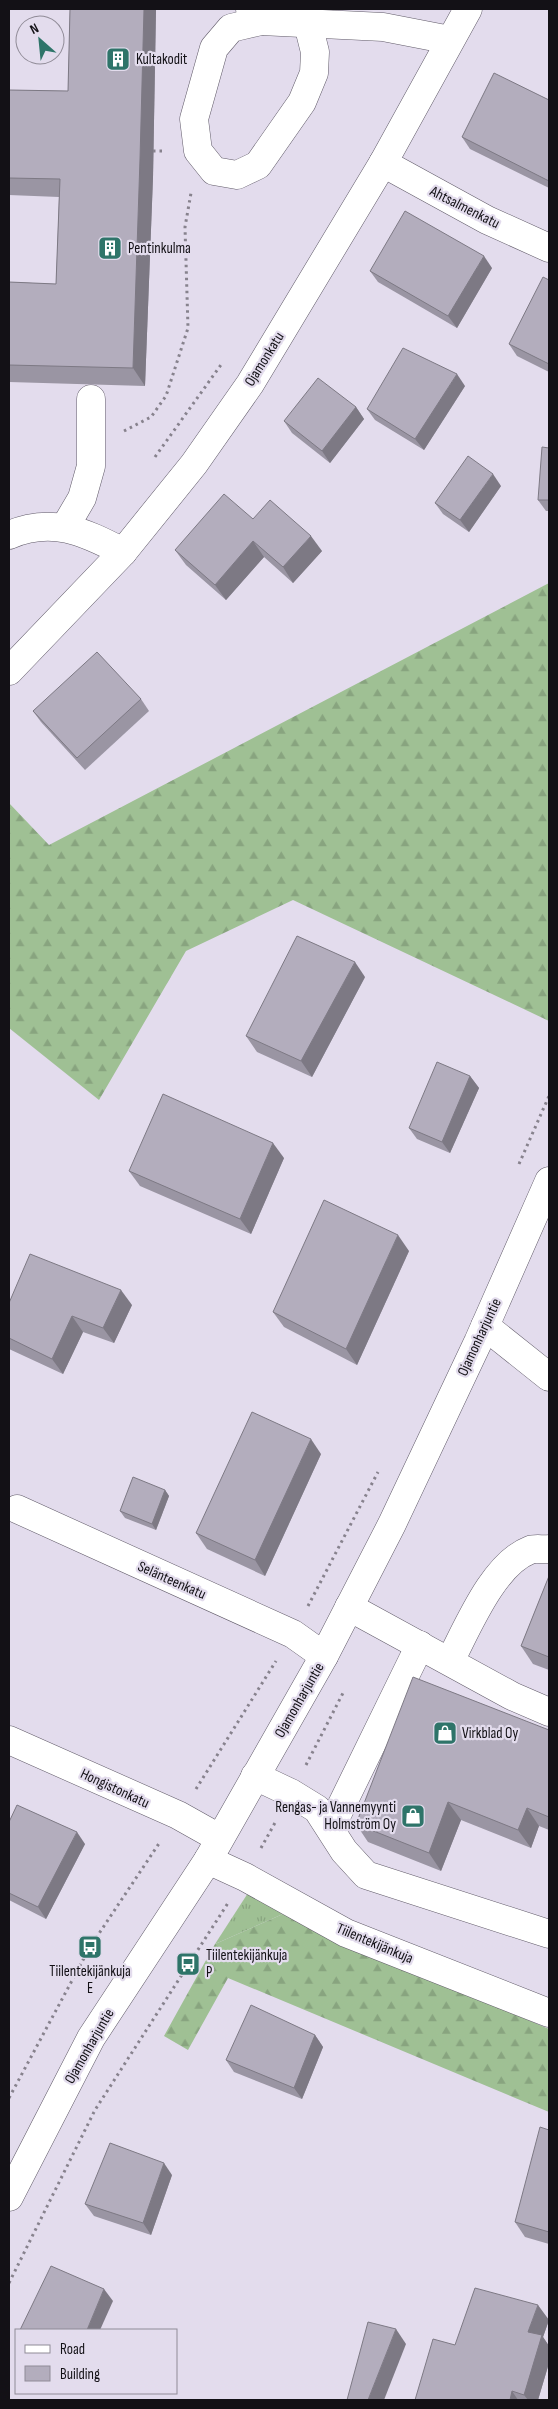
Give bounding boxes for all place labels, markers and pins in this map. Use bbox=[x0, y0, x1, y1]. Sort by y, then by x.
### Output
building icon: Kultakodit bbox=[105, 46, 131, 72]
place label: Kultakodit bbox=[136, 50, 188, 69]
building icon: Pentinkulma bbox=[97, 235, 123, 261]
place label: Pentinkulma bbox=[128, 239, 191, 258]
shop icon: Virkblad Oy bbox=[432, 1720, 458, 1746]
place label: Virkblad Oy bbox=[462, 1724, 518, 1743]
place label: Rengas- ja Vannemyynti Holmström Oy bbox=[275, 1798, 396, 1834]
shop icon: Rengas- ja Vannemyynti Holmström Oy bbox=[400, 1803, 426, 1829]
bus stop icon: Tiilentekijänkuja E bbox=[77, 1934, 103, 1960]
place label: Tiilentekijänkuja P bbox=[206, 1946, 288, 1982]
bus stop icon: Tiilentekijänkuja P bbox=[175, 1951, 201, 1977]
place label: Tiilentekijänkuja E bbox=[49, 1962, 131, 1998]

